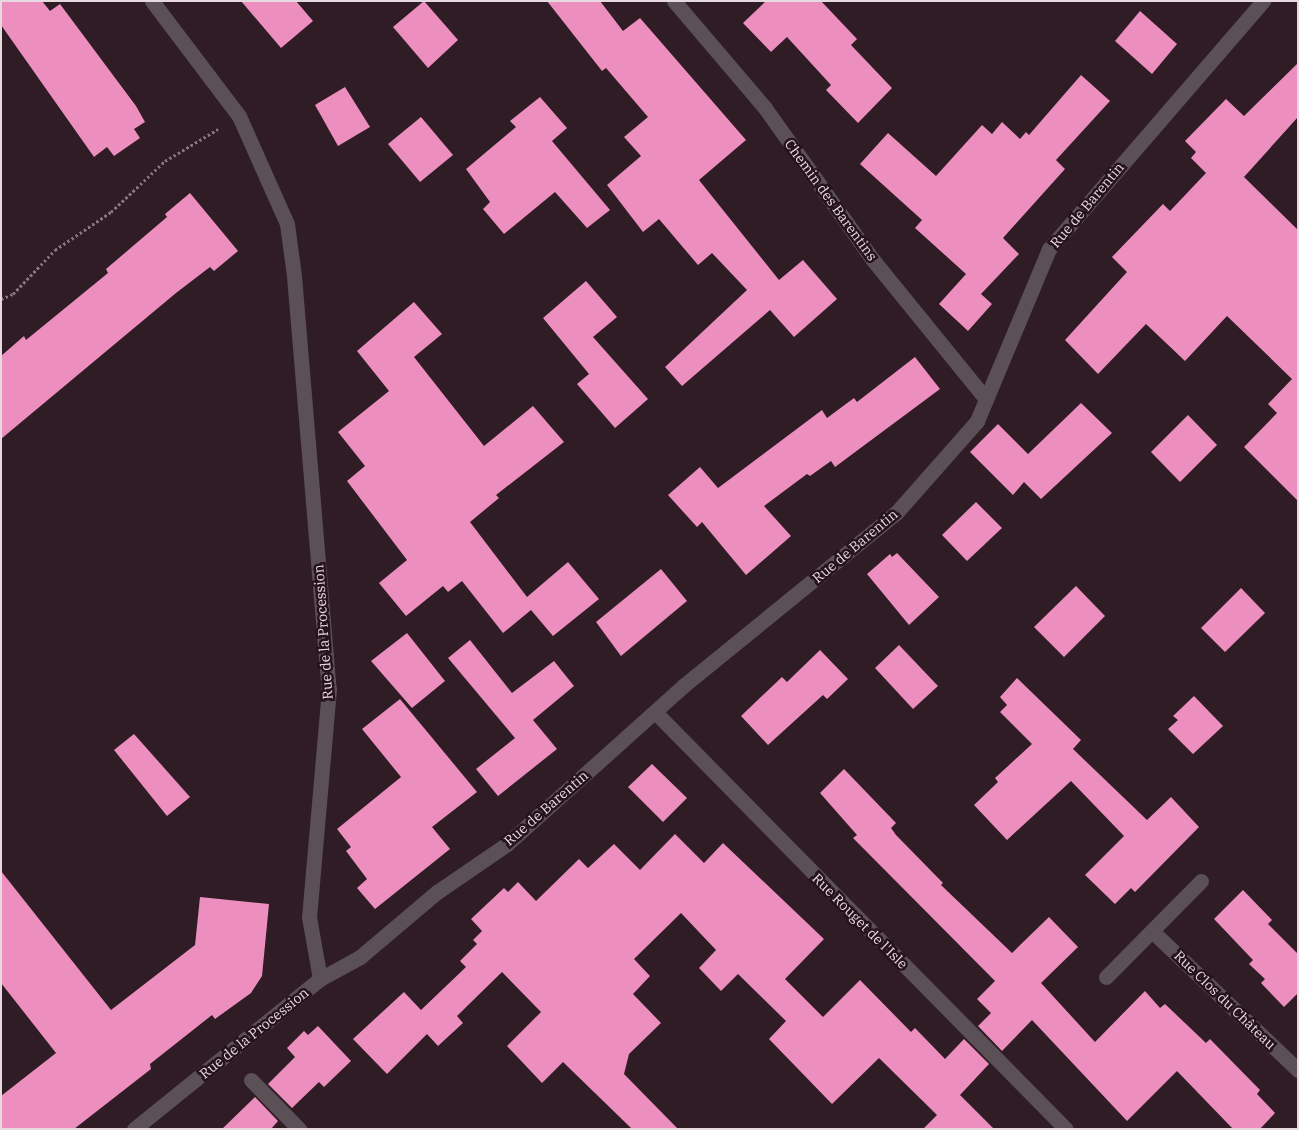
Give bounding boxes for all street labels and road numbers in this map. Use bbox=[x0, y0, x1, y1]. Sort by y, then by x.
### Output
street label: Chemin des Barentins bbox=[781, 136, 881, 264]
street label: Rue de Barentin bbox=[1046, 159, 1128, 251]
street label: Rue de Barentin bbox=[809, 505, 901, 587]
street label: Rue de la Procession bbox=[310, 564, 336, 700]
street label: Rue de Barentin bbox=[500, 767, 592, 849]
street label: Rue Rouget de l'Isle bbox=[809, 870, 911, 972]
street label: Rue Clos du Château bbox=[1171, 947, 1279, 1053]
street label: Rue de la Procession bbox=[196, 984, 312, 1082]

